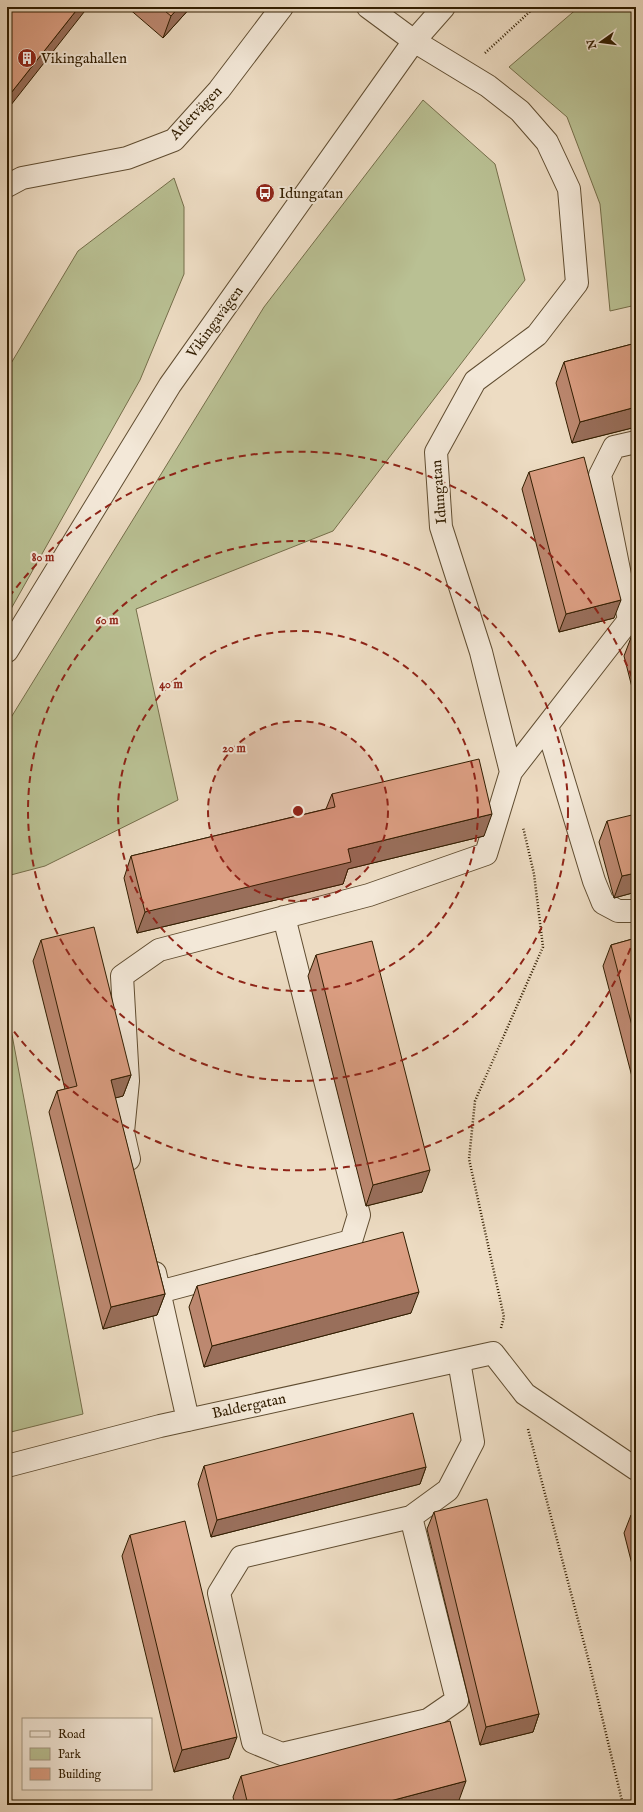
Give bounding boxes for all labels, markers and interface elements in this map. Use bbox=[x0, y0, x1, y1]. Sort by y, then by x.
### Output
north arrow bbox=[581, 22, 621, 62]
text: N bbox=[584, 37, 600, 51]
building icon: Vikingahallen bbox=[16, 47, 38, 69]
place label: Vikingahallen bbox=[40, 49, 127, 68]
street label: Atletvägen bbox=[165, 82, 226, 145]
bus stop icon: Idungatan bbox=[254, 182, 276, 204]
place label: Idungatan bbox=[279, 184, 343, 203]
street label: Vikingavägen bbox=[182, 282, 247, 363]
street label: Idungatan bbox=[427, 459, 451, 525]
text: 80 m bbox=[32, 550, 55, 565]
text: 60 m bbox=[96, 613, 119, 628]
text: 40 m bbox=[159, 677, 184, 692]
text: 20 m bbox=[222, 741, 246, 756]
centre of rings bbox=[291, 804, 305, 818]
street label: Baldergatan bbox=[210, 1389, 288, 1423]
legend bbox=[22, 1718, 152, 1790]
text: Road bbox=[58, 1727, 86, 1742]
text: Park bbox=[58, 1747, 81, 1762]
text: Building bbox=[58, 1767, 102, 1782]

